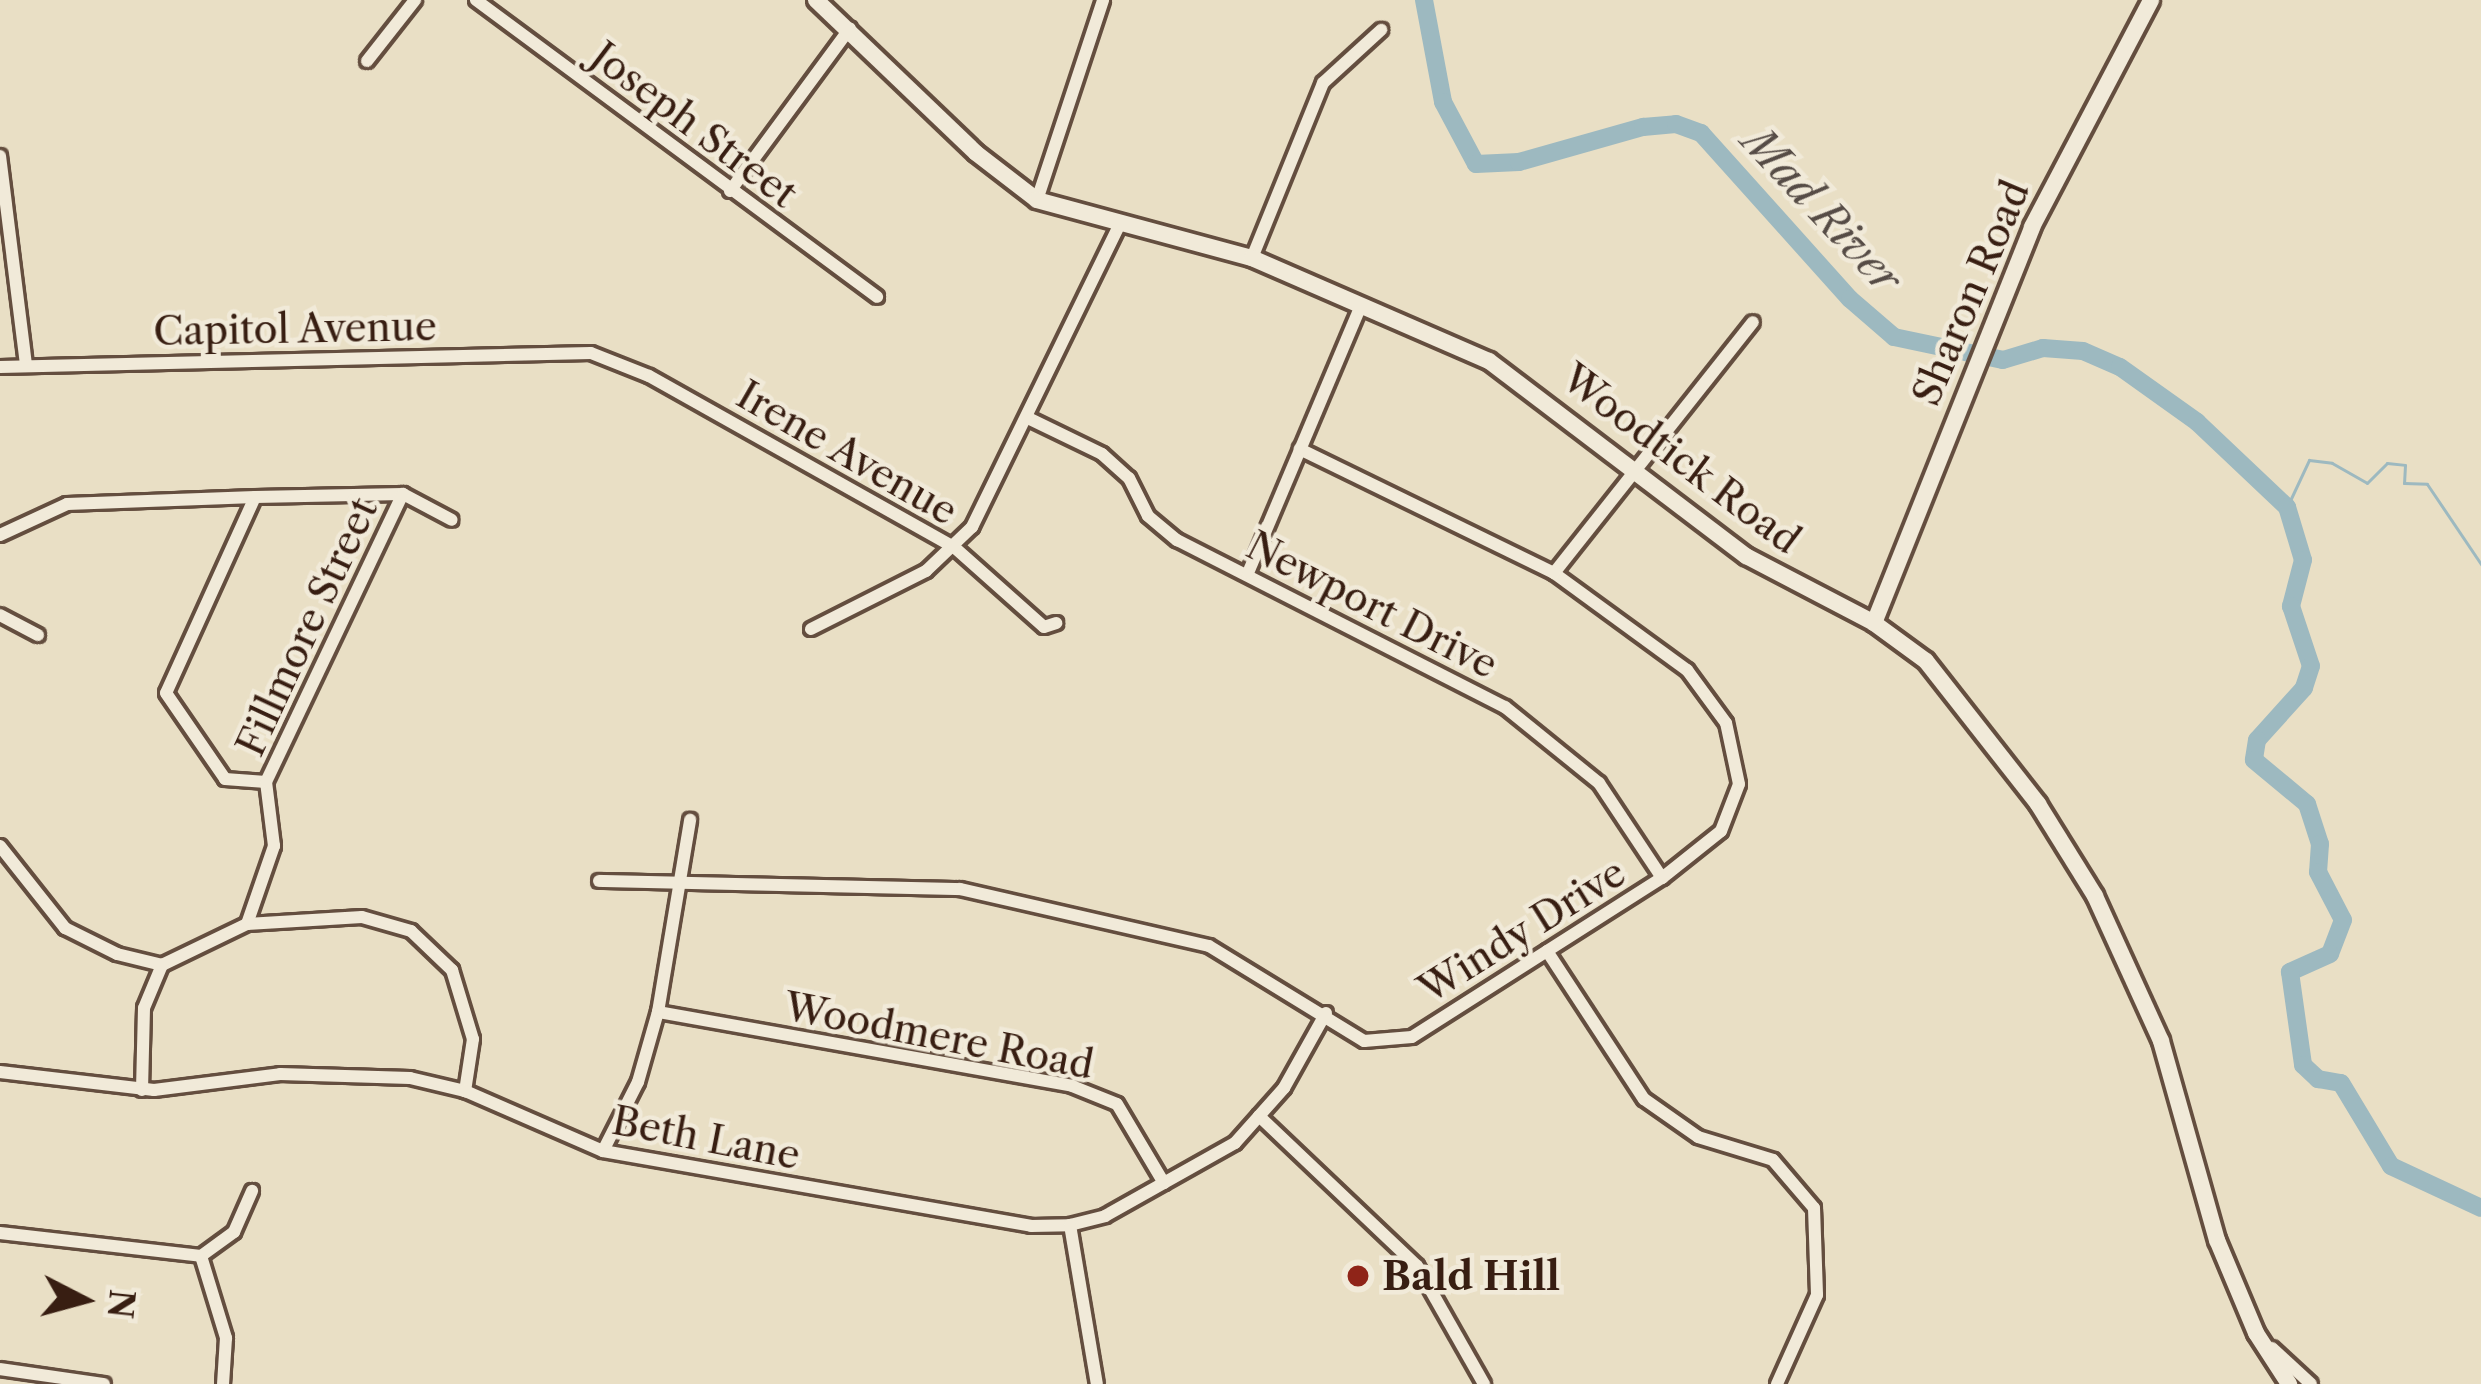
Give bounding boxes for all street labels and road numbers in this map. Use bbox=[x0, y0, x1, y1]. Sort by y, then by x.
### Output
street label: Joseph Street bbox=[582, 32, 806, 218]
street label: Sharon Road bbox=[1903, 174, 2039, 412]
street label: Capitol Avenue bbox=[152, 303, 438, 355]
street label: Woodtick Road bbox=[1553, 354, 1809, 564]
street label: Irene Avenue bbox=[728, 371, 966, 535]
street label: Fillmore Street bbox=[227, 491, 387, 763]
street label: Newport Drive bbox=[1239, 522, 1505, 688]
street label: Windy Drive bbox=[1410, 849, 1634, 1013]
street label: Woodmere Road bbox=[781, 983, 1097, 1089]
street label: Beth Lane bbox=[608, 1097, 804, 1179]

